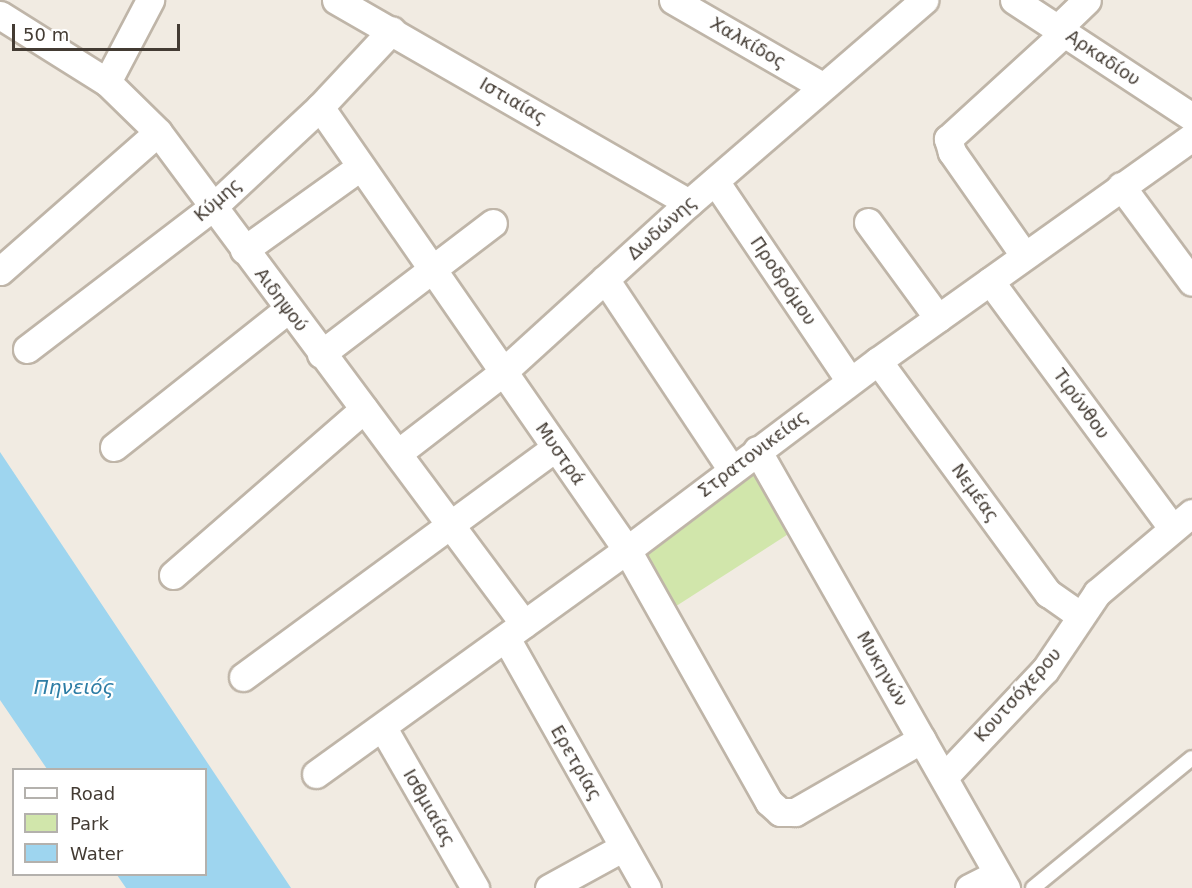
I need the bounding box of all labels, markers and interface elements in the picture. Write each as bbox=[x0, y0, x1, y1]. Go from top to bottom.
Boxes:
scale bar bbox=[15, 12, 183, 50]
street label: Χαλκίδος bbox=[706, 13, 790, 73]
text: 50 m bbox=[23, 24, 69, 45]
street label: Αρκαδίου bbox=[1062, 25, 1144, 91]
street label: Ιστιαίας bbox=[476, 73, 550, 129]
street label: Κύμης bbox=[190, 174, 246, 226]
street label: Δωδώνης bbox=[623, 191, 701, 265]
street label: Προδρόμου bbox=[745, 233, 821, 329]
street label: Αιδηψού bbox=[250, 264, 312, 336]
street label: Τιρύνθου bbox=[1048, 365, 1114, 443]
street label: Στρατονικείας bbox=[694, 406, 812, 502]
street label: Μυστρά bbox=[531, 419, 589, 489]
street label: Νεμέας bbox=[947, 460, 1003, 526]
street label: Μυκηνών bbox=[852, 628, 912, 710]
street label: Κουτσόχερου bbox=[970, 643, 1066, 747]
water label: Πηνειός bbox=[34, 675, 114, 699]
street label: Ερετρίας bbox=[546, 722, 606, 804]
street label: Ισθμιαίας bbox=[398, 766, 460, 850]
legend bbox=[12, 768, 207, 876]
text: Road bbox=[70, 783, 115, 804]
text: Park bbox=[70, 813, 109, 834]
text: Water bbox=[70, 843, 123, 864]

